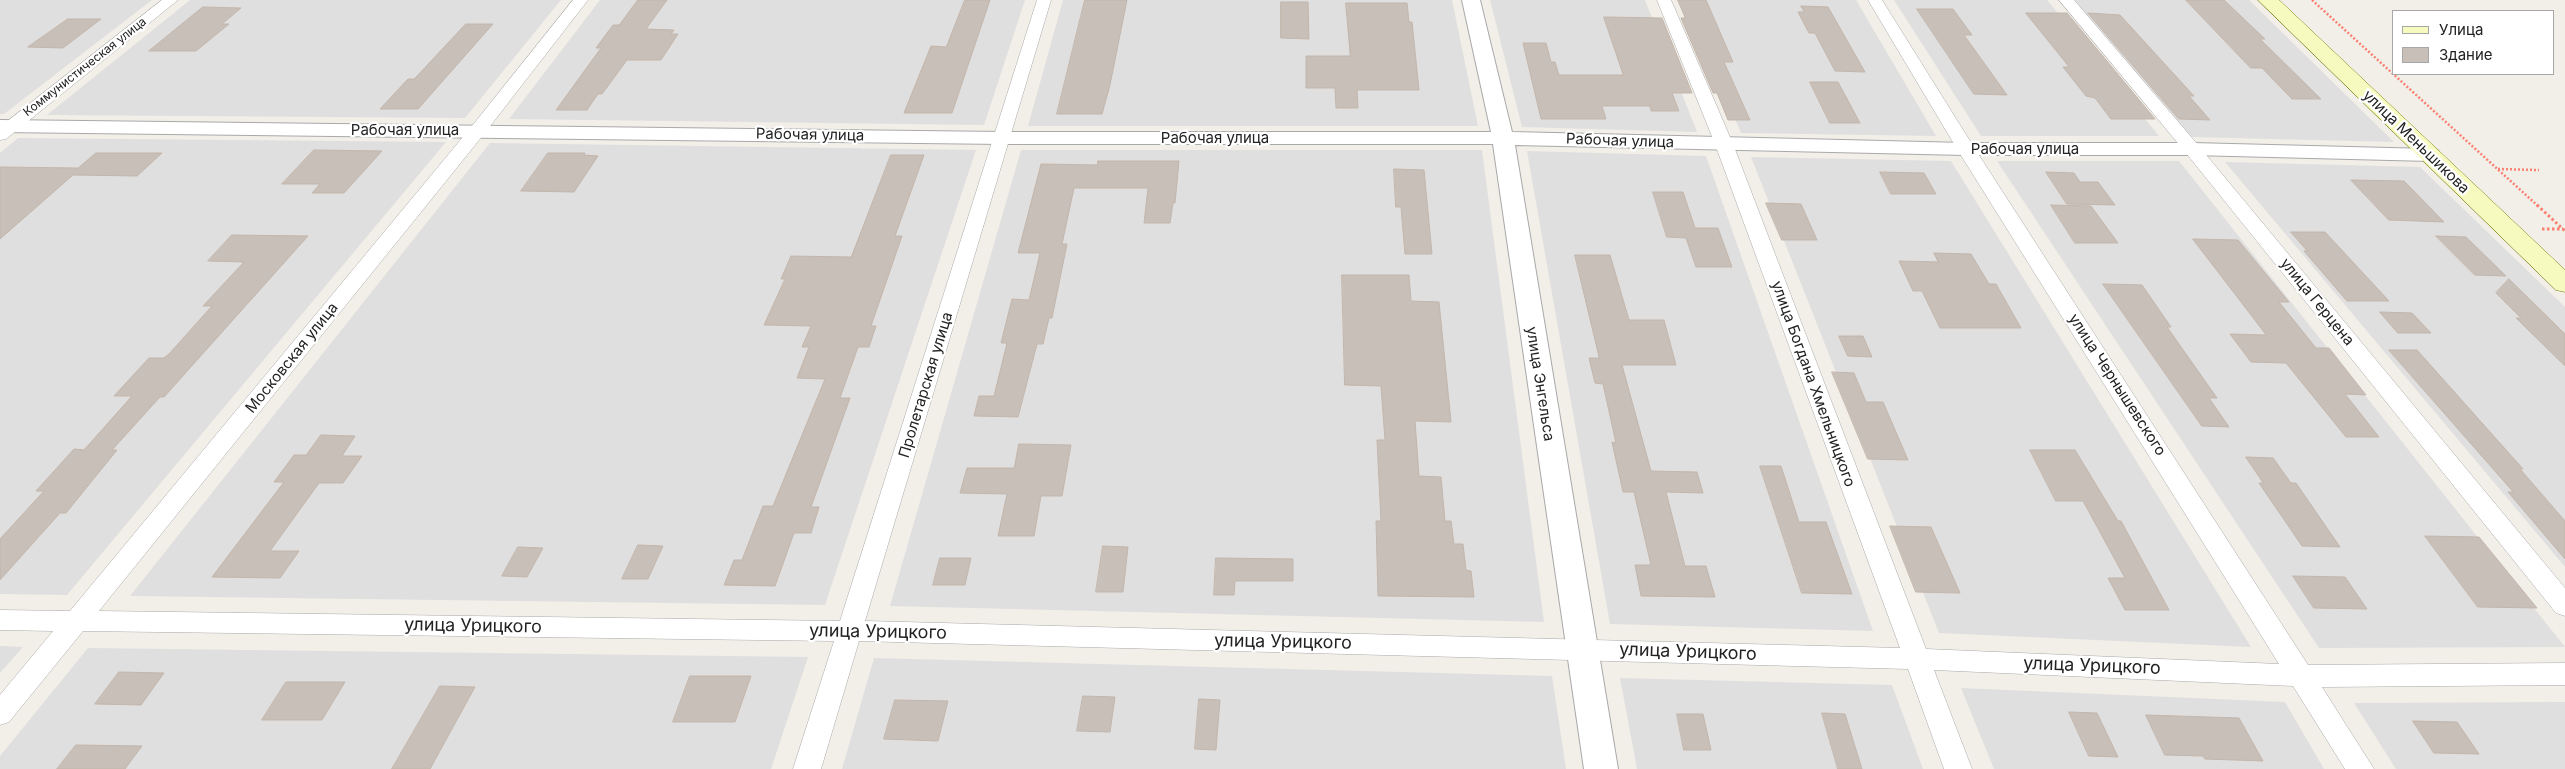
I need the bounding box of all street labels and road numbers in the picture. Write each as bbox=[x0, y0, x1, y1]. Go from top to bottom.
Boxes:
street label: Коммунистическая улица bbox=[21, 15, 149, 119]
street label: улица Меньшикова bbox=[2359, 86, 2473, 198]
street label: Рабочая улица bbox=[351, 121, 459, 139]
street label: Рабочая улица bbox=[756, 125, 864, 145]
street label: Рабочая улица bbox=[1161, 129, 1269, 147]
street label: Рабочая улица bbox=[1566, 130, 1674, 152]
street label: Рабочая улица bbox=[1971, 140, 2079, 158]
street label: улица Герцена bbox=[2276, 255, 2358, 349]
street label: улица Богдана Хмельницкого bbox=[1767, 279, 1859, 489]
street label: Московская улица bbox=[242, 299, 342, 417]
street label: Пролетарская улица bbox=[895, 310, 957, 460]
street label: улица Чернышевского bbox=[2064, 311, 2170, 459]
street label: улица Энгельса bbox=[1522, 325, 1558, 443]
street label: улица Урицкого bbox=[404, 614, 542, 638]
street label: улица Урицкого bbox=[809, 620, 947, 644]
street label: улица Урицкого bbox=[1214, 630, 1352, 654]
street label: улица Урицкого bbox=[1619, 639, 1757, 665]
street label: улица Урицкого bbox=[2023, 653, 2161, 679]

